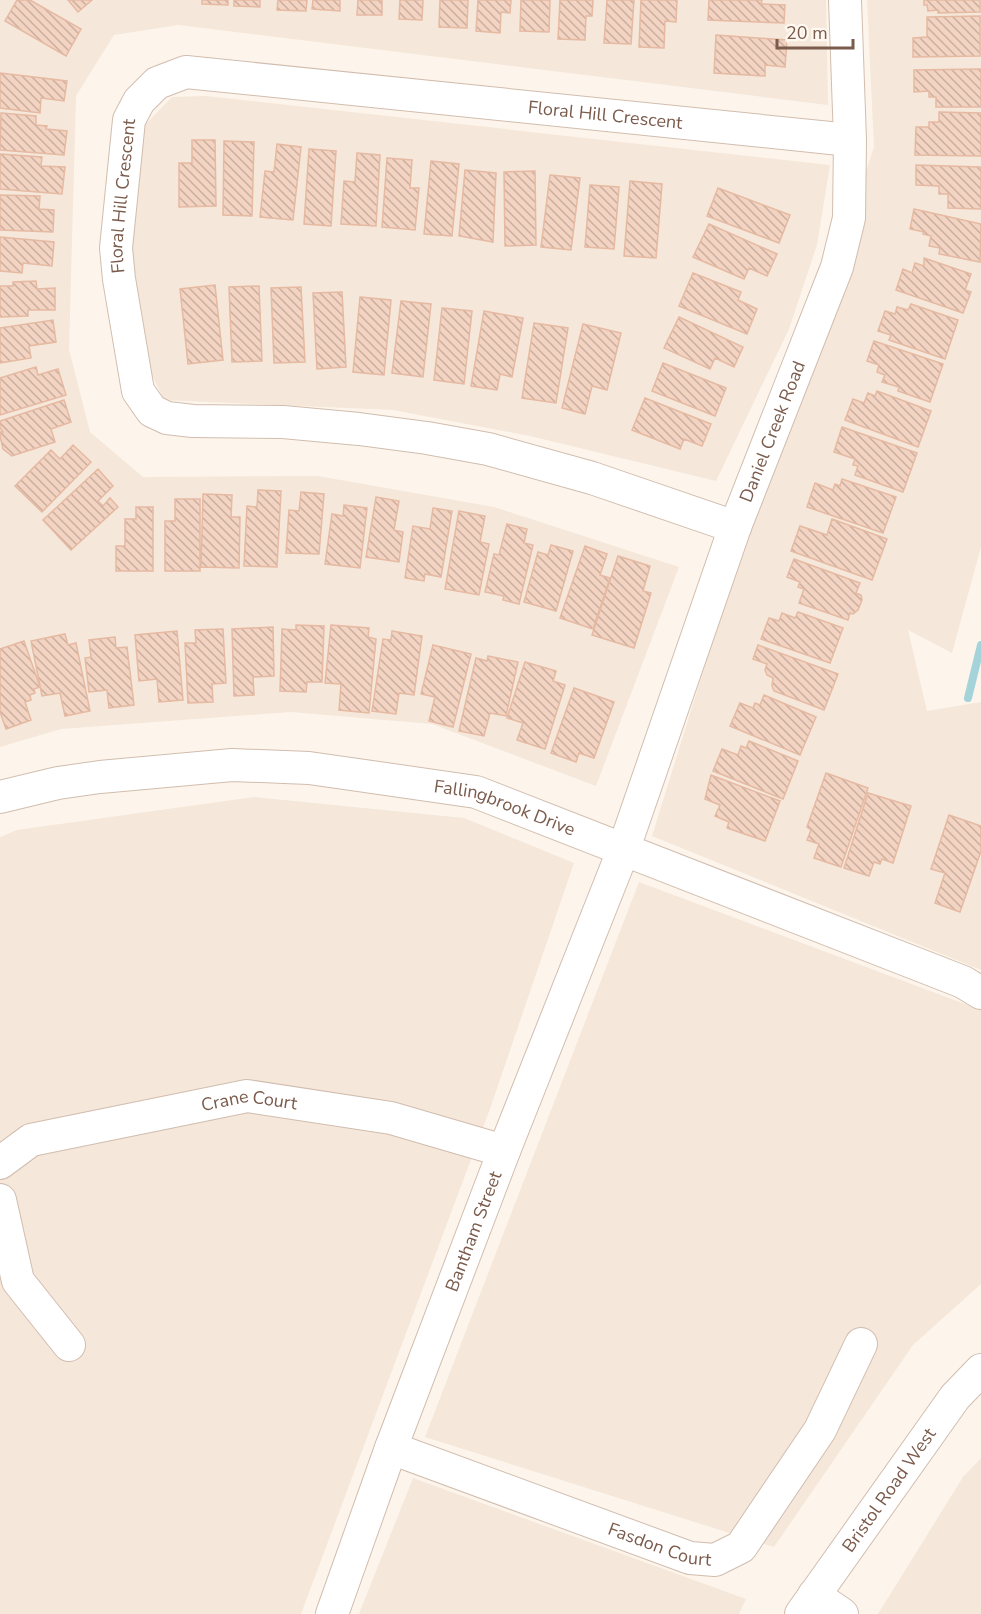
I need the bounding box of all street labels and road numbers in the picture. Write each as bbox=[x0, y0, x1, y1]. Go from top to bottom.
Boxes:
street label: Floral Hill Crescent bbox=[527, 95, 684, 135]
street label: Floral Hill Crescent bbox=[104, 117, 141, 275]
street label: Daniel Creek Road bbox=[734, 357, 811, 506]
street label: Fallingbrook Drive bbox=[432, 774, 579, 842]
street label: Crane Court bbox=[199, 1084, 300, 1117]
street label: Bantham Street bbox=[440, 1167, 508, 1295]
street label: Bristol Road West bbox=[837, 1422, 942, 1557]
street label: Fasdon Court bbox=[605, 1517, 713, 1572]

